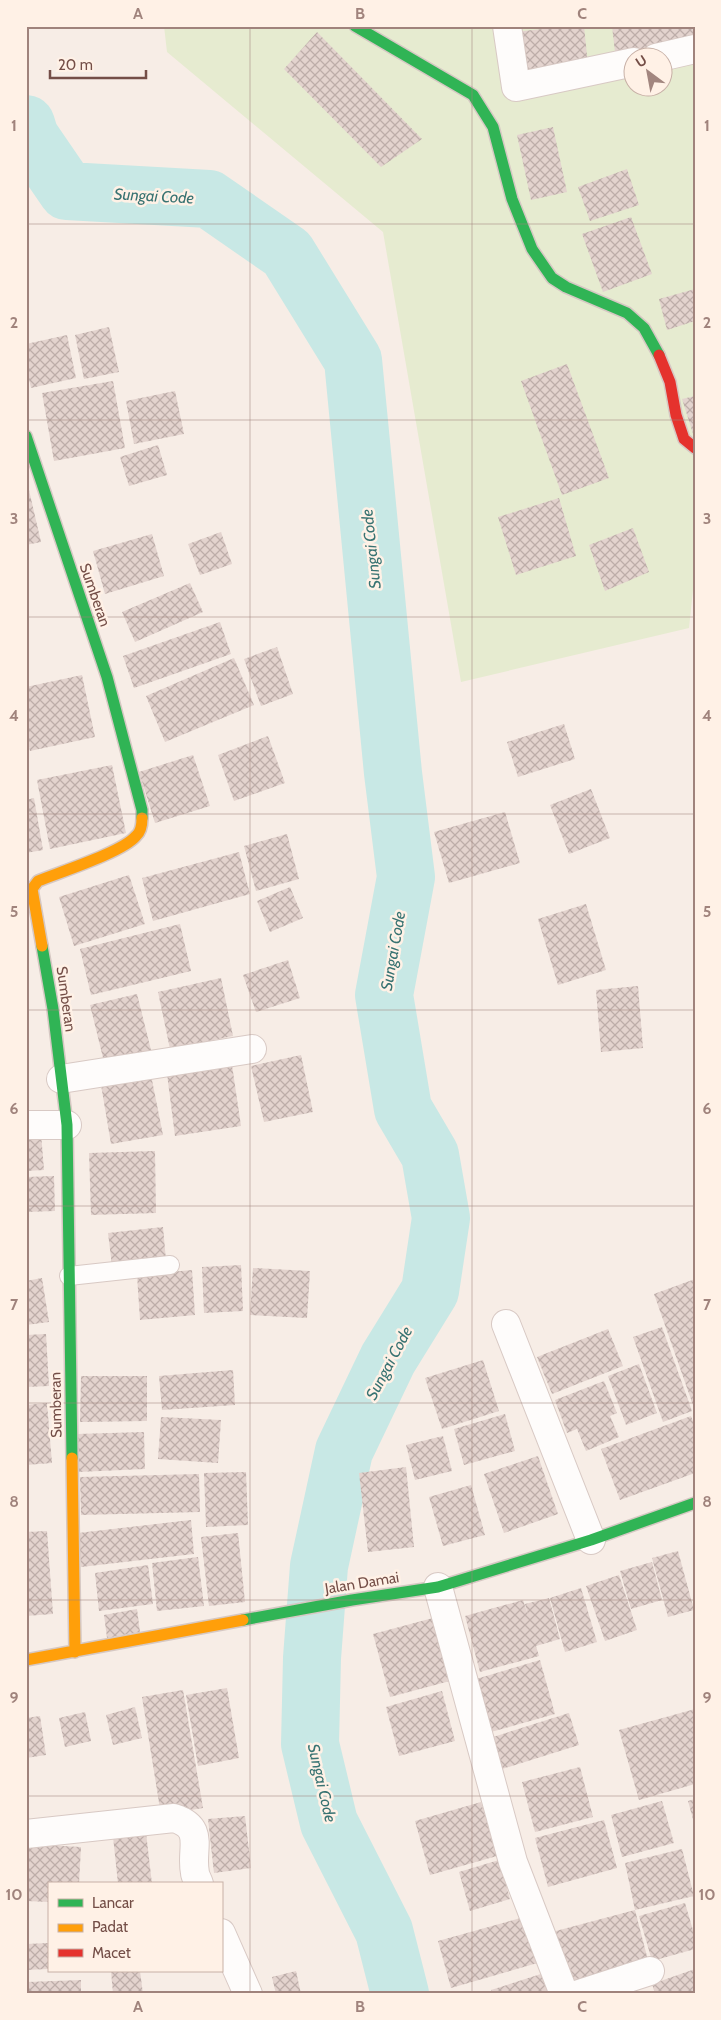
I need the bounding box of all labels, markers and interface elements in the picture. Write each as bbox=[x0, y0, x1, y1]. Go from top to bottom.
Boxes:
text: A bbox=[133, 4, 143, 23]
text: B bbox=[355, 4, 365, 23]
text: C bbox=[577, 4, 587, 23]
scale bar bbox=[50, 48, 146, 80]
north arrow bbox=[624, 48, 674, 98]
text: U bbox=[632, 51, 650, 71]
text: 20 m bbox=[58, 56, 93, 74]
text: 1 bbox=[11, 116, 17, 135]
text: 1 bbox=[704, 116, 710, 135]
water label: Sungai Code bbox=[114, 184, 194, 208]
text: 2 bbox=[10, 313, 18, 332]
text: 2 bbox=[703, 313, 711, 332]
water label: Sungai Code bbox=[357, 508, 385, 590]
text: 3 bbox=[10, 509, 18, 528]
text: 3 bbox=[703, 509, 711, 528]
street label: Sumberan bbox=[76, 561, 114, 629]
text: 4 bbox=[9, 706, 19, 725]
text: 4 bbox=[702, 706, 712, 725]
text: 5 bbox=[10, 902, 18, 921]
text: 5 bbox=[703, 902, 711, 921]
water label: Sungai Code bbox=[377, 910, 409, 992]
street label: Sumberan bbox=[53, 965, 79, 1033]
text: 6 bbox=[10, 1099, 19, 1118]
text: 6 bbox=[703, 1099, 712, 1118]
text: 7 bbox=[10, 1295, 19, 1314]
text: 7 bbox=[703, 1295, 712, 1314]
water label: Sungai Code bbox=[362, 1323, 416, 1403]
street label: Sumberan bbox=[46, 1372, 66, 1438]
text: 8 bbox=[9, 1492, 19, 1511]
text: 8 bbox=[702, 1492, 712, 1511]
street label: Jalan Damai bbox=[323, 1568, 400, 1598]
text: 9 bbox=[10, 1688, 19, 1707]
text: 9 bbox=[703, 1688, 712, 1707]
water label: Sungai Code bbox=[304, 1742, 340, 1824]
legend bbox=[48, 1882, 222, 1972]
text: 10 bbox=[5, 1885, 23, 1904]
text: 10 bbox=[698, 1885, 716, 1904]
text: Lancar bbox=[92, 1894, 134, 1912]
text: Padat bbox=[92, 1918, 128, 1936]
text: Macet bbox=[92, 1944, 131, 1962]
text: A bbox=[133, 1997, 143, 2016]
text: B bbox=[355, 1997, 365, 2016]
text: C bbox=[577, 1997, 587, 2016]

